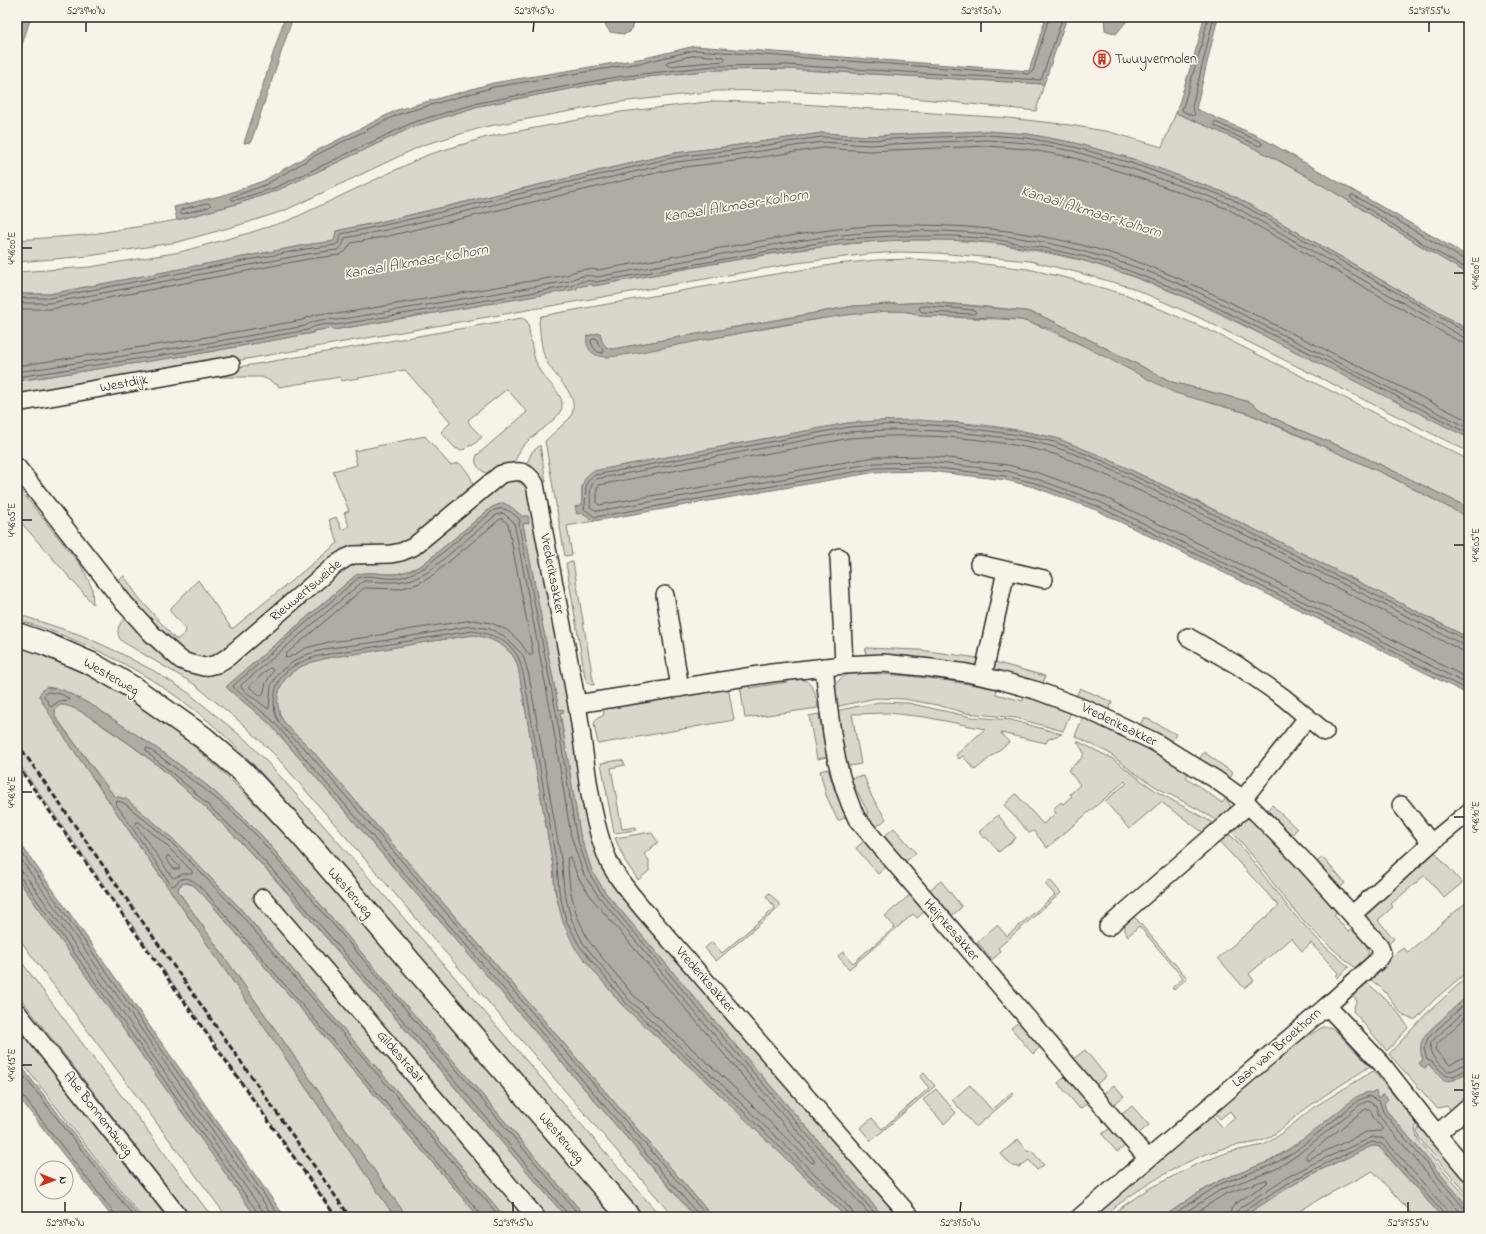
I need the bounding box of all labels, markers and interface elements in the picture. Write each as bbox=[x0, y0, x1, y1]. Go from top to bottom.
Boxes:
text: 52°39'40"N bbox=[66, 4, 106, 19]
text: 52°39'45"N bbox=[514, 4, 554, 19]
text: 52°39'50"N bbox=[961, 4, 1002, 19]
text: 52°39'55"N bbox=[1408, 4, 1450, 19]
building icon: Twuyvermolen bbox=[1092, 49, 1112, 69]
place label: Twuyvermolen bbox=[1115, 49, 1197, 71]
water label: Kanaal Alkmaar-Kolhorn bbox=[1018, 180, 1165, 244]
water label: Kanaal Alkmaar-Kolhorn bbox=[662, 184, 810, 228]
text: 4°48'00"E bbox=[5, 232, 20, 264]
water label: Kanaal Alkmaar-Kolhorn bbox=[342, 238, 490, 285]
text: 4°48'00"E bbox=[1469, 257, 1484, 289]
street label: Westdijk bbox=[98, 369, 150, 399]
text: 4°48'05"E bbox=[5, 503, 20, 537]
text: 4°48'05"E bbox=[1469, 528, 1484, 562]
street label: Vrederiksakker bbox=[534, 531, 570, 617]
street label: Rieuwertsweide bbox=[265, 554, 347, 627]
street label: Westerweg bbox=[79, 653, 143, 702]
street label: Vrederiksakker bbox=[1077, 697, 1161, 753]
text: 4°48'10"E bbox=[5, 776, 20, 808]
text: 4°48'10"E bbox=[1469, 801, 1484, 833]
street label: Westerweg bbox=[321, 863, 378, 924]
street label: Heijnkesakker bbox=[918, 894, 984, 966]
street label: Vrederiksakker bbox=[670, 941, 740, 1018]
street label: Laan van Broekhorn bbox=[1228, 1003, 1326, 1093]
street label: Gildestraat bbox=[371, 1026, 429, 1088]
text: 4°48'15"E bbox=[5, 1048, 20, 1082]
street label: Abe Bonnemaweg bbox=[57, 1067, 138, 1162]
text: 4°48'15"E bbox=[1469, 1073, 1484, 1107]
street label: Westerweg bbox=[532, 1108, 589, 1169]
north arrow bbox=[34, 1160, 74, 1200]
text: N bbox=[55, 1176, 71, 1184]
text: 52°39'40"N bbox=[45, 1216, 85, 1231]
text: 52°39'45"N bbox=[493, 1216, 533, 1231]
text: 52°39'50"N bbox=[940, 1216, 981, 1231]
text: 52°39'55"N bbox=[1387, 1216, 1429, 1231]

